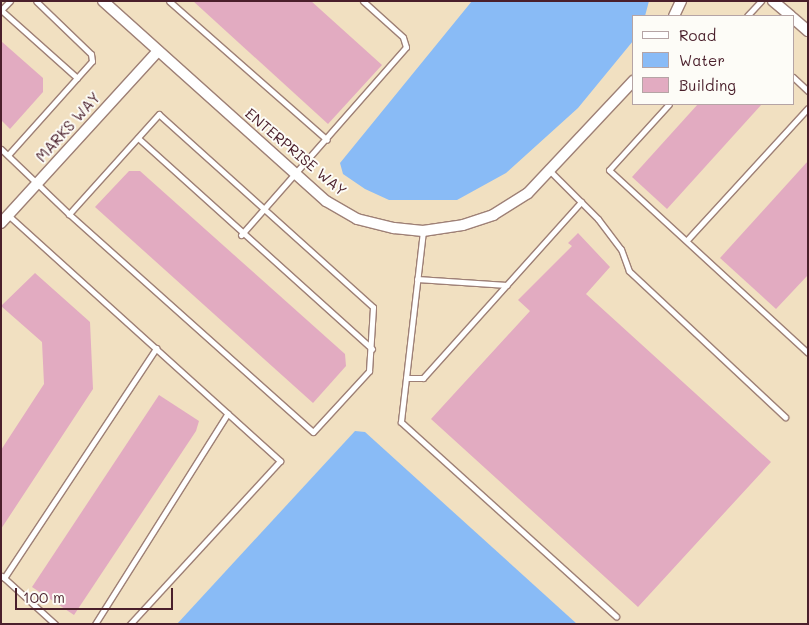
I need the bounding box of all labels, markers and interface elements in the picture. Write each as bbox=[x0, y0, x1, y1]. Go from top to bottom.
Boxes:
legend bbox=[632, 15, 794, 105]
text: Road bbox=[679, 25, 716, 45]
text: Water bbox=[679, 50, 725, 70]
text: Building bbox=[679, 75, 736, 95]
street label: MARKS WAY bbox=[32, 88, 104, 166]
street label: ENTERPRISE WAY bbox=[242, 104, 350, 200]
scale bar bbox=[18, 578, 175, 610]
text: 100 m bbox=[23, 587, 65, 607]

